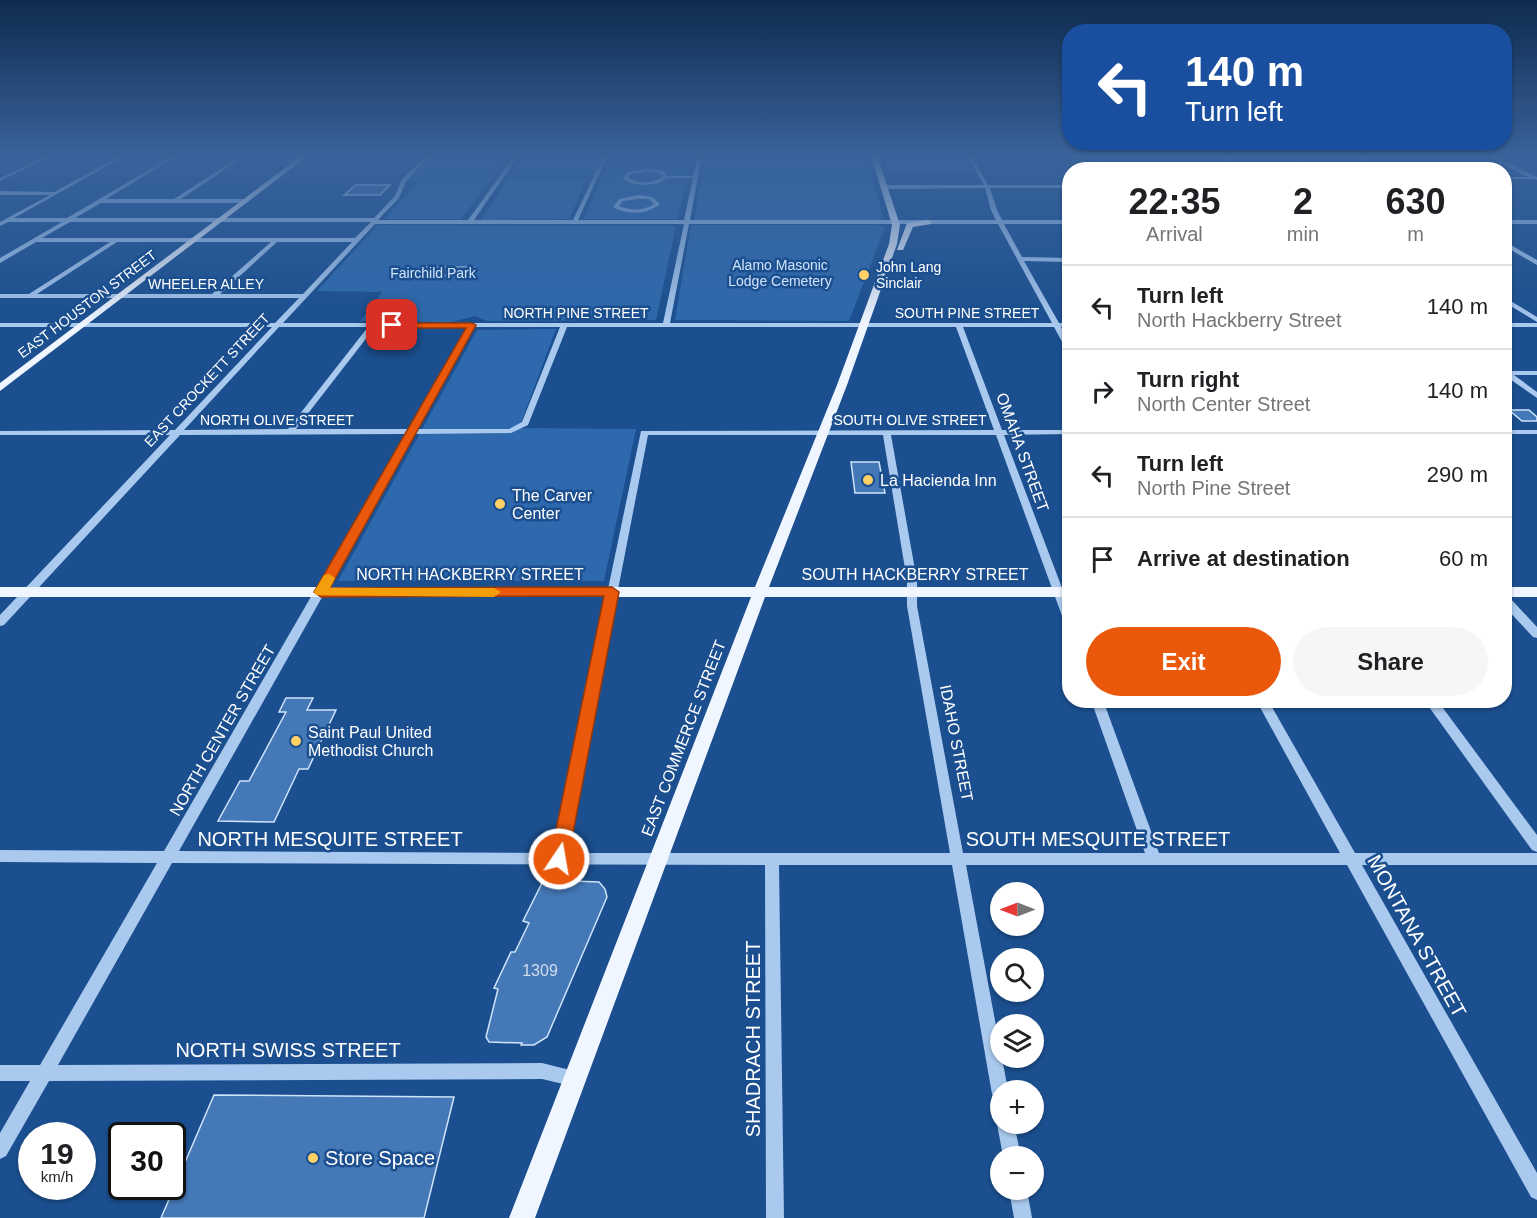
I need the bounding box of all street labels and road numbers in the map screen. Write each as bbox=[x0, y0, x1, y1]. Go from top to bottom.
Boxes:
street label: EAST HOUSTON STREET bbox=[15, 246, 160, 361]
street label: WHEELER ALLEY bbox=[148, 276, 265, 292]
street label: NORTH PINE STREET bbox=[503, 305, 649, 321]
street label: SOUTH PINE STREET bbox=[895, 305, 1040, 321]
street label: EAST CROCKETT STREET bbox=[141, 310, 273, 450]
street label: OMAHA STREET bbox=[993, 390, 1052, 514]
street label: NORTH OLIVE STREET bbox=[200, 412, 354, 428]
street label: SOUTH OLIVE STREET bbox=[833, 412, 987, 428]
street label: NORTH HACKBERRY STREET bbox=[356, 566, 584, 583]
street label: SOUTH HACKBERRY STREET bbox=[801, 566, 1029, 583]
street label: EAST COMMERCE STREET bbox=[638, 638, 729, 839]
street label: NORTH CENTER STREET bbox=[166, 642, 279, 819]
street label: IDAHO STREET bbox=[937, 683, 976, 803]
street label: NORTH MESQUITE STREET bbox=[197, 828, 463, 850]
street label: SOUTH MESQUITE STREET bbox=[966, 828, 1230, 850]
street label: MONTANA STREET bbox=[1363, 851, 1471, 1021]
street label: SHADRACH STREET bbox=[742, 941, 764, 1137]
street label: NORTH SWISS STREET bbox=[175, 1039, 401, 1061]

